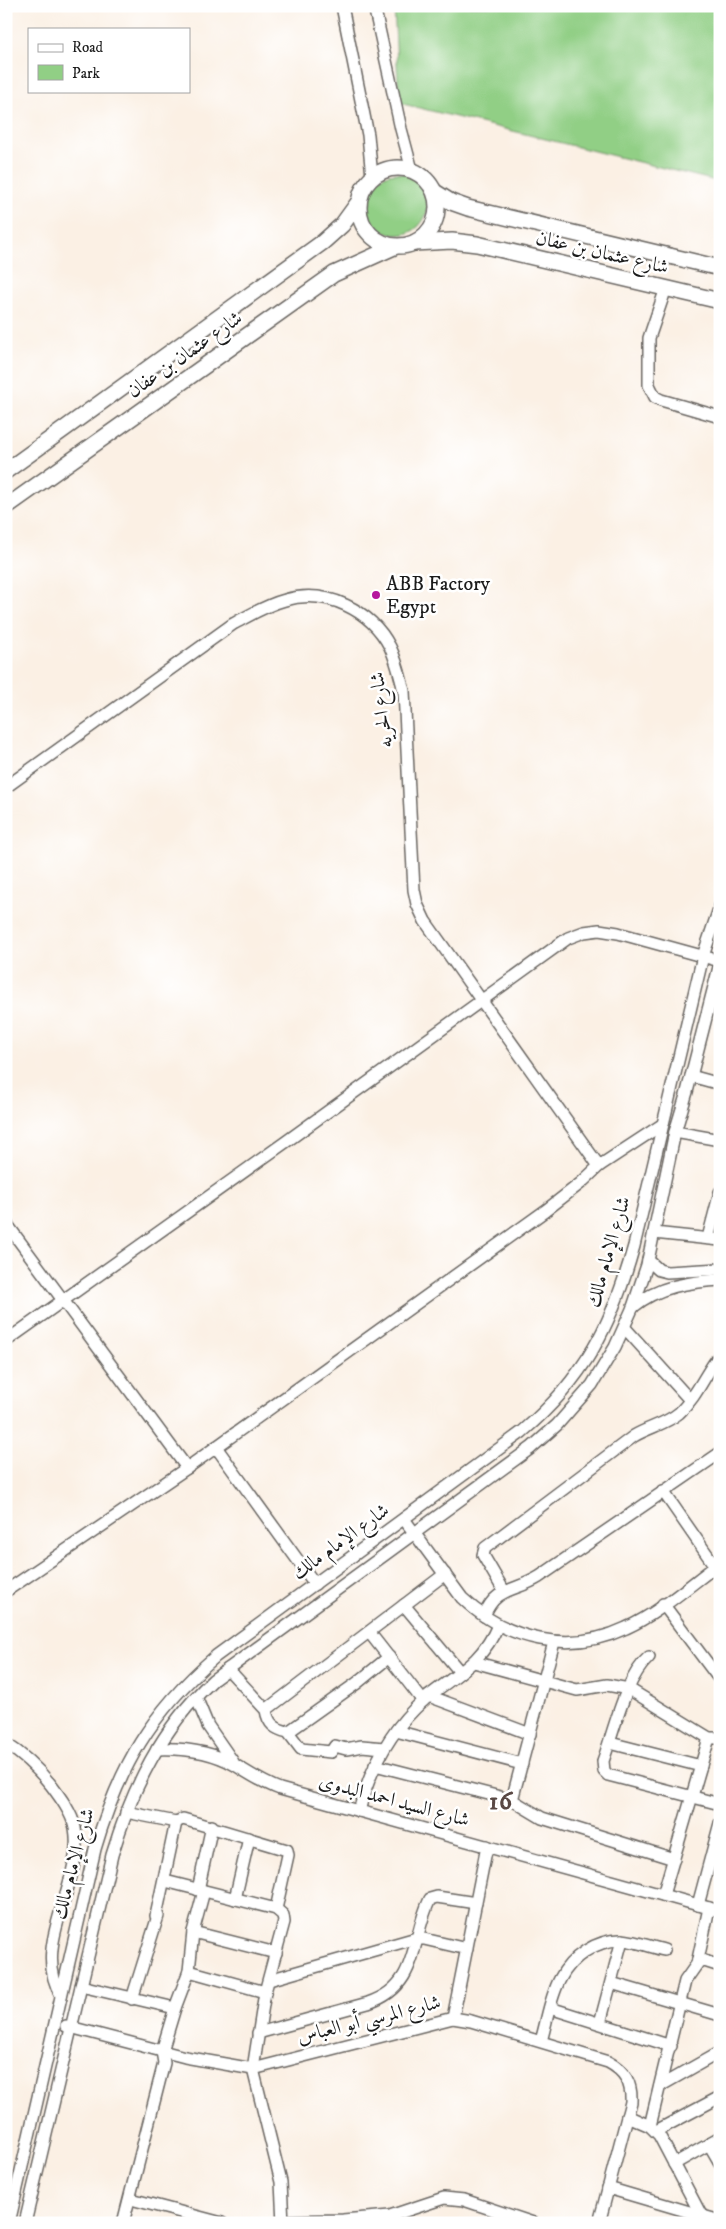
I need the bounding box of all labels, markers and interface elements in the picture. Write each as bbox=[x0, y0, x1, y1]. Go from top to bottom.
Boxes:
legend bbox=[28, 28, 190, 92]
text: Road bbox=[72, 38, 104, 57]
text: Park bbox=[72, 64, 101, 83]
street label: شارع عثمان بن عفان bbox=[532, 226, 671, 284]
street label: شارع عثمان بن عفان bbox=[122, 306, 250, 407]
place label: ABB Factory Egypt bbox=[386, 572, 491, 620]
marker: ABB Factory Egypt bbox=[370, 589, 382, 601]
street label: شارع الحريه bbox=[365, 670, 403, 750]
street label: شارع الإمام مالك bbox=[581, 1194, 641, 1311]
street label: شارع الإمام مالك bbox=[287, 1498, 397, 1589]
street label: شارع السيد احمد البدوى bbox=[315, 1769, 472, 1837]
district label: 16 bbox=[489, 1786, 514, 1817]
street label: شارع الإمام مالك bbox=[47, 1806, 105, 1923]
street label: شارع المرسي أبو العباس bbox=[294, 1987, 445, 2055]

